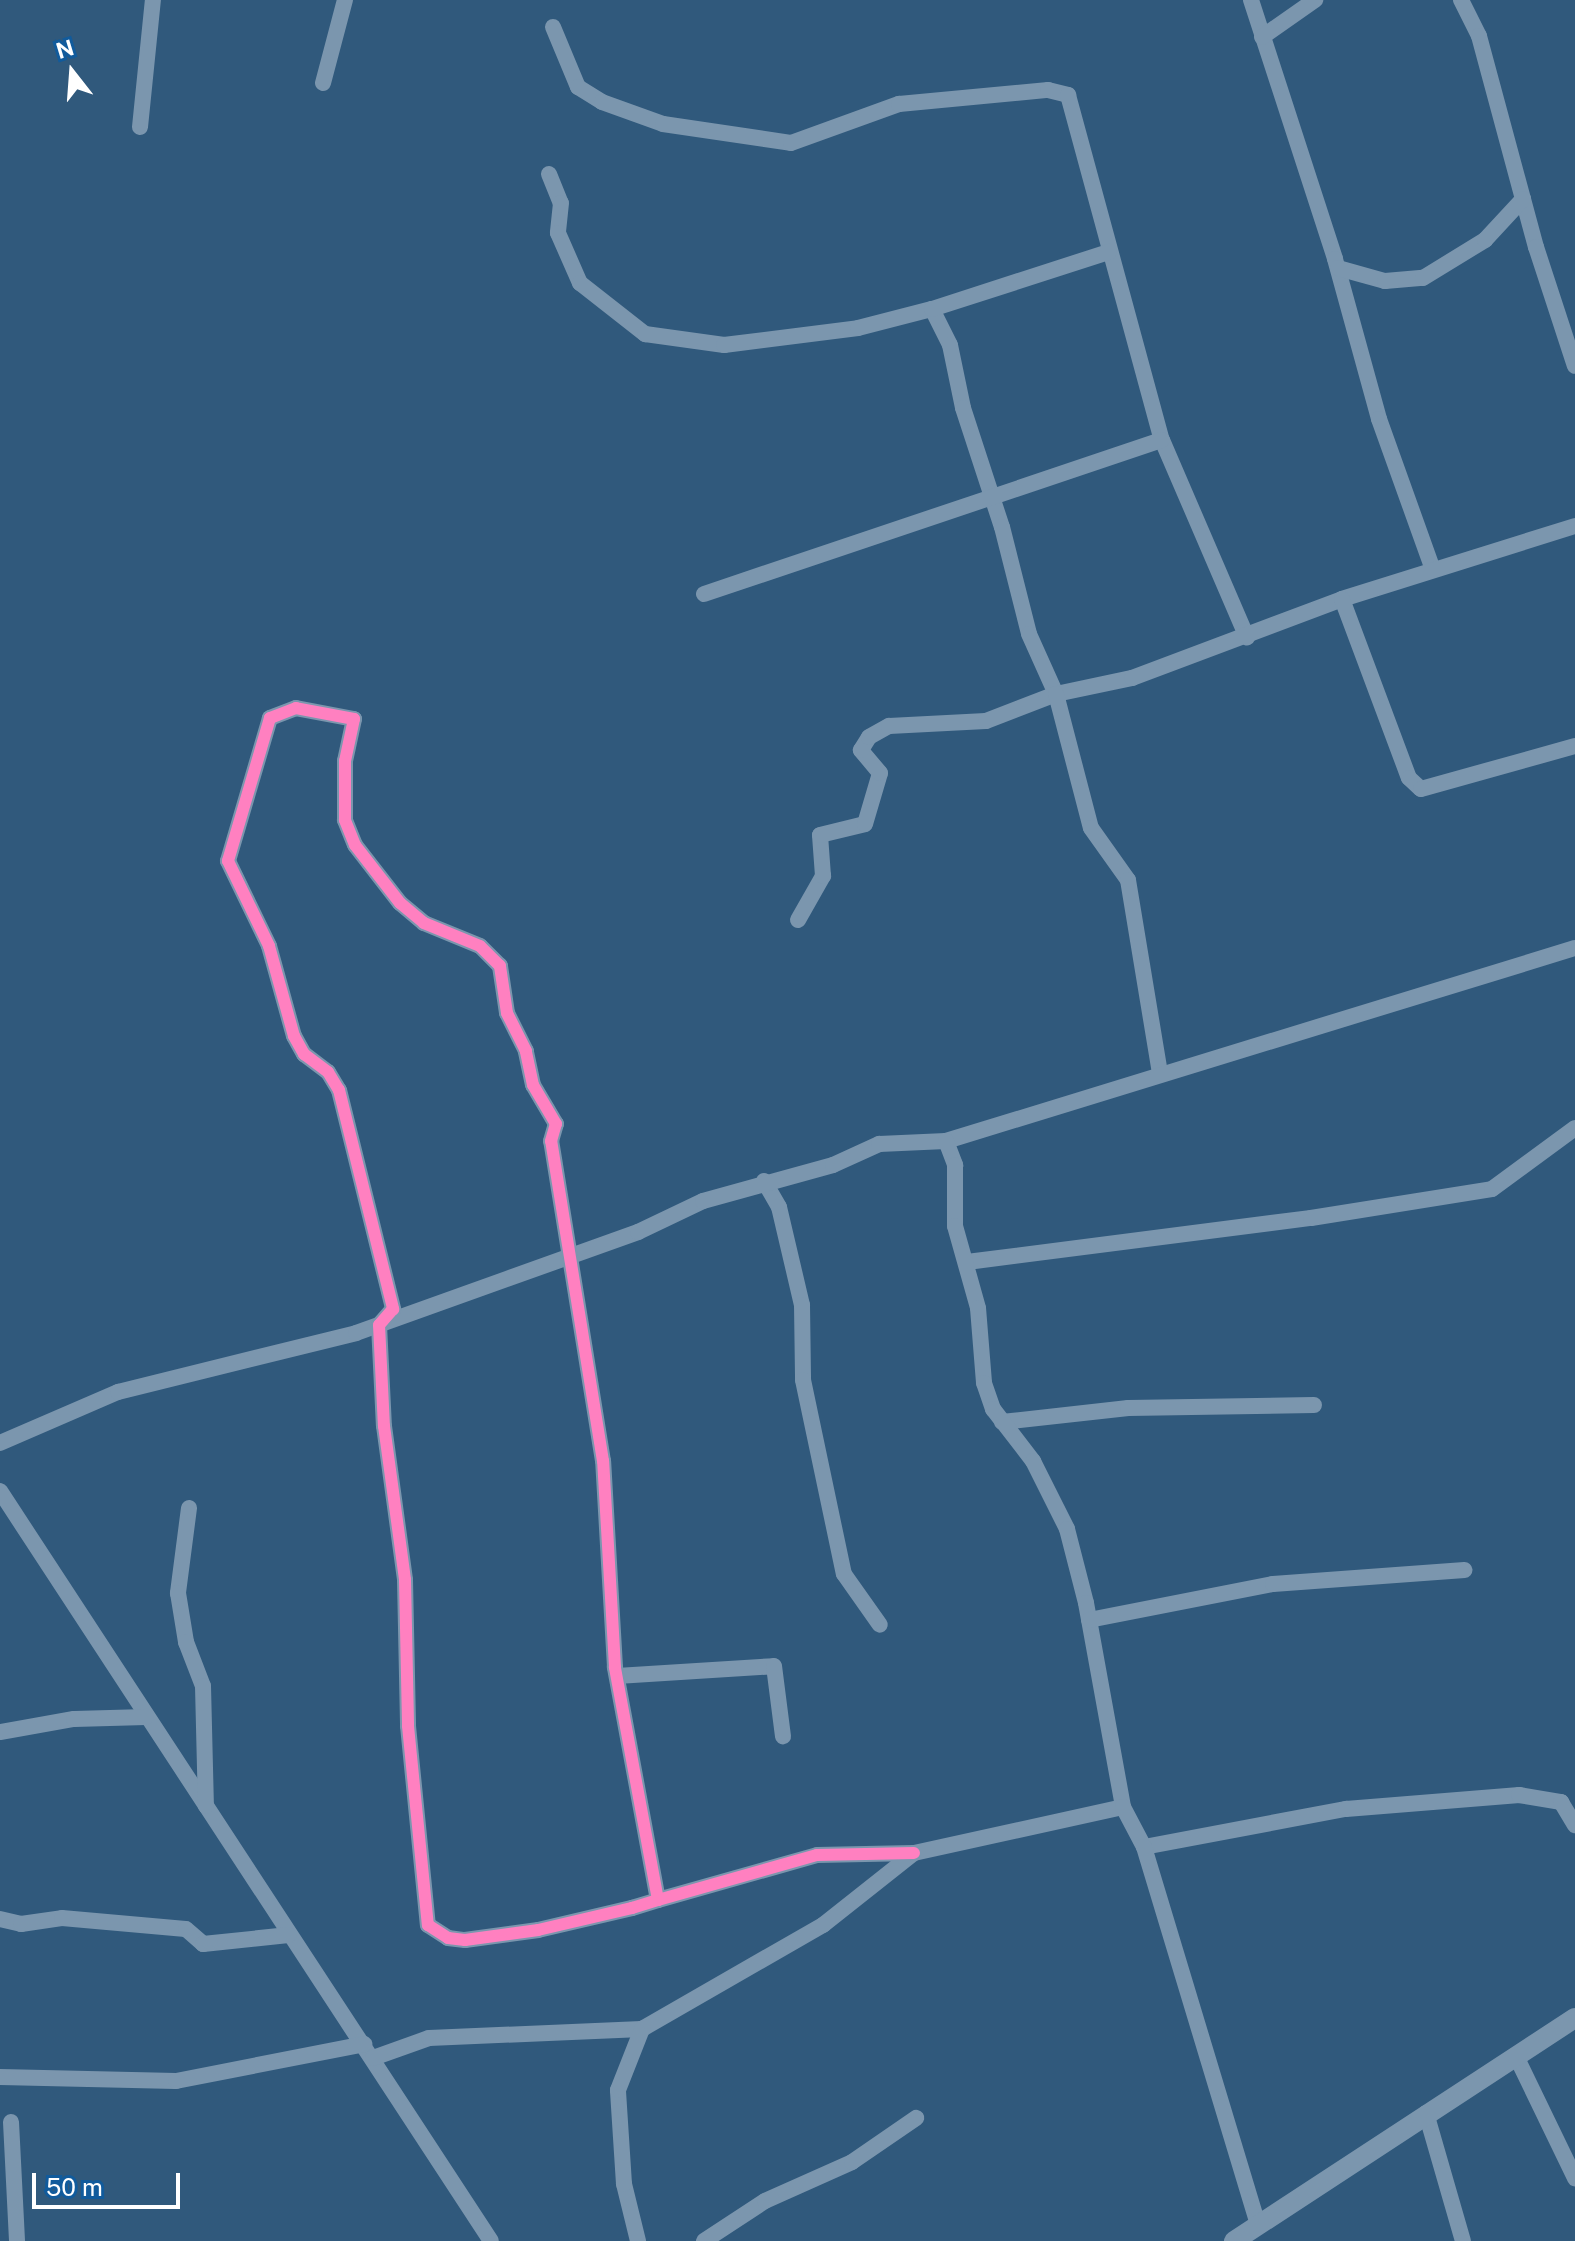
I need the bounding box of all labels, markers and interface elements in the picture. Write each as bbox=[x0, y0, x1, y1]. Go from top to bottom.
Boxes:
north arrow bbox=[32, 32, 112, 112]
text: N bbox=[53, 34, 77, 64]
scale bar bbox=[36, 2157, 184, 2207]
text: 50 m bbox=[46, 2173, 103, 2201]

